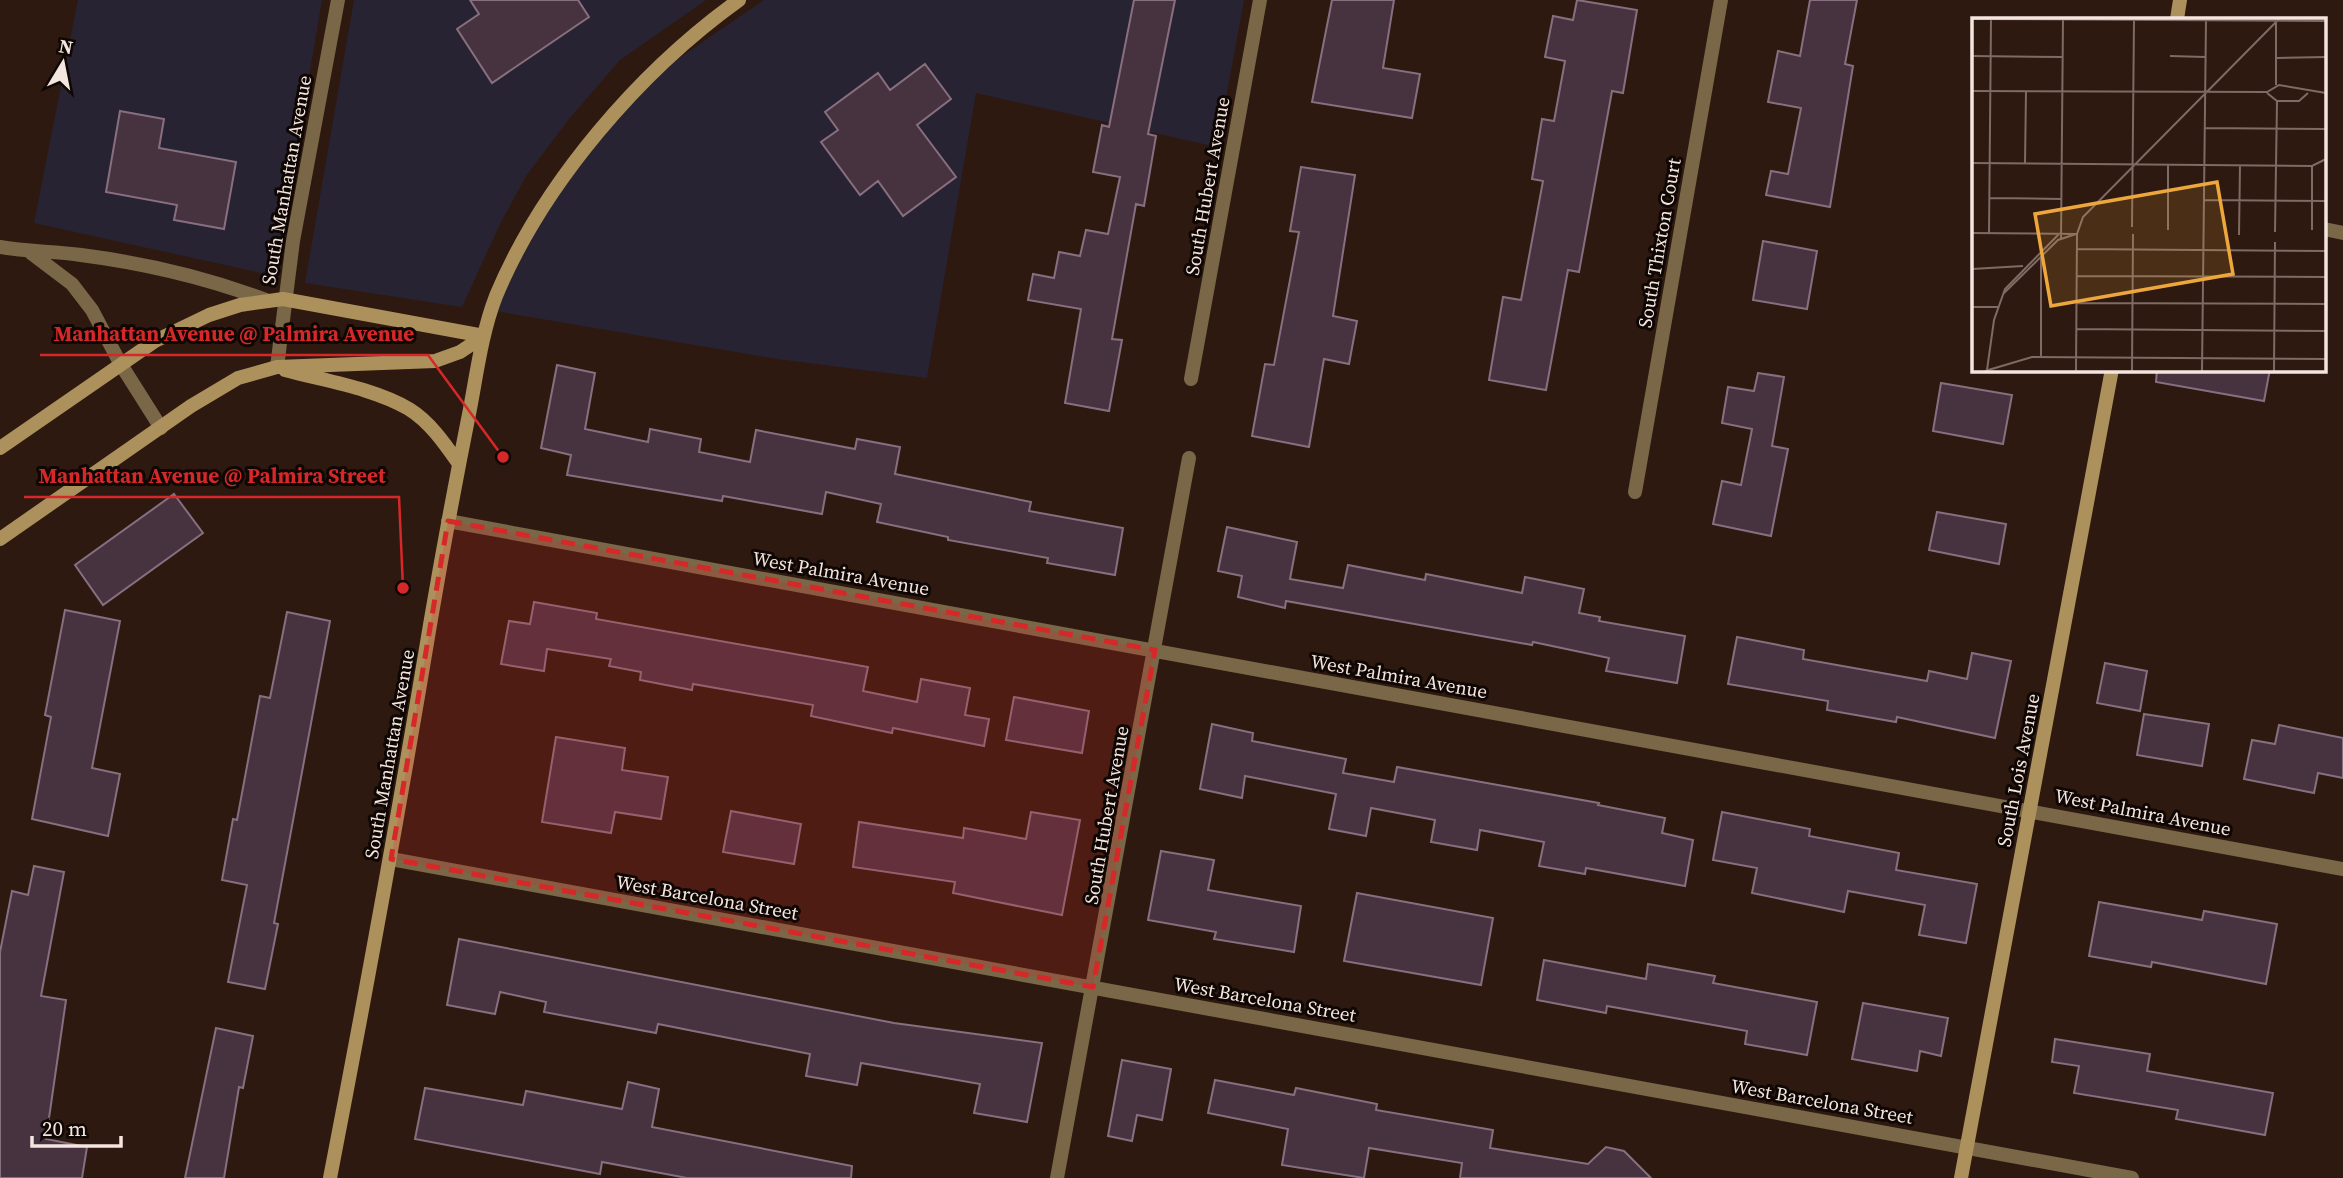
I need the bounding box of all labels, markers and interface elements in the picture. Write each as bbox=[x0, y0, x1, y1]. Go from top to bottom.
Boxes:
inset map bbox=[1972, 18, 2326, 371]
north arrow bbox=[28, 28, 98, 98]
text: N bbox=[57, 32, 75, 60]
street label: South Manhattan Avenue bbox=[255, 73, 317, 287]
street label: South Hubert Avenue bbox=[1179, 95, 1235, 277]
street label: South Thixton Court bbox=[1631, 155, 1687, 330]
callout: Manhattan Avenue @ Palmira Avenue bbox=[40, 313, 428, 355]
text: Manhattan Avenue @ Palmira Avenue bbox=[54, 319, 414, 348]
callout: Manhattan Avenue @ Palmira Street bbox=[24, 455, 399, 497]
text: Manhattan Avenue @ Palmira Street bbox=[39, 461, 386, 490]
street label: West Palmira Avenue bbox=[751, 545, 931, 601]
street label: South Manhattan Avenue bbox=[358, 647, 420, 861]
street label: West Palmira Avenue bbox=[1309, 648, 1489, 704]
street label: South Lois Avenue bbox=[1990, 691, 2046, 849]
street label: South Hubert Avenue bbox=[1078, 724, 1134, 906]
street label: West Palmira Avenue bbox=[2053, 782, 2233, 842]
street label: West Barcelona Street bbox=[614, 868, 801, 926]
street label: West Barcelona Street bbox=[1172, 970, 1359, 1028]
street label: West Barcelona Street bbox=[1729, 1072, 1916, 1130]
scale bar bbox=[32, 1104, 121, 1148]
text: 20 m bbox=[42, 1114, 87, 1143]

